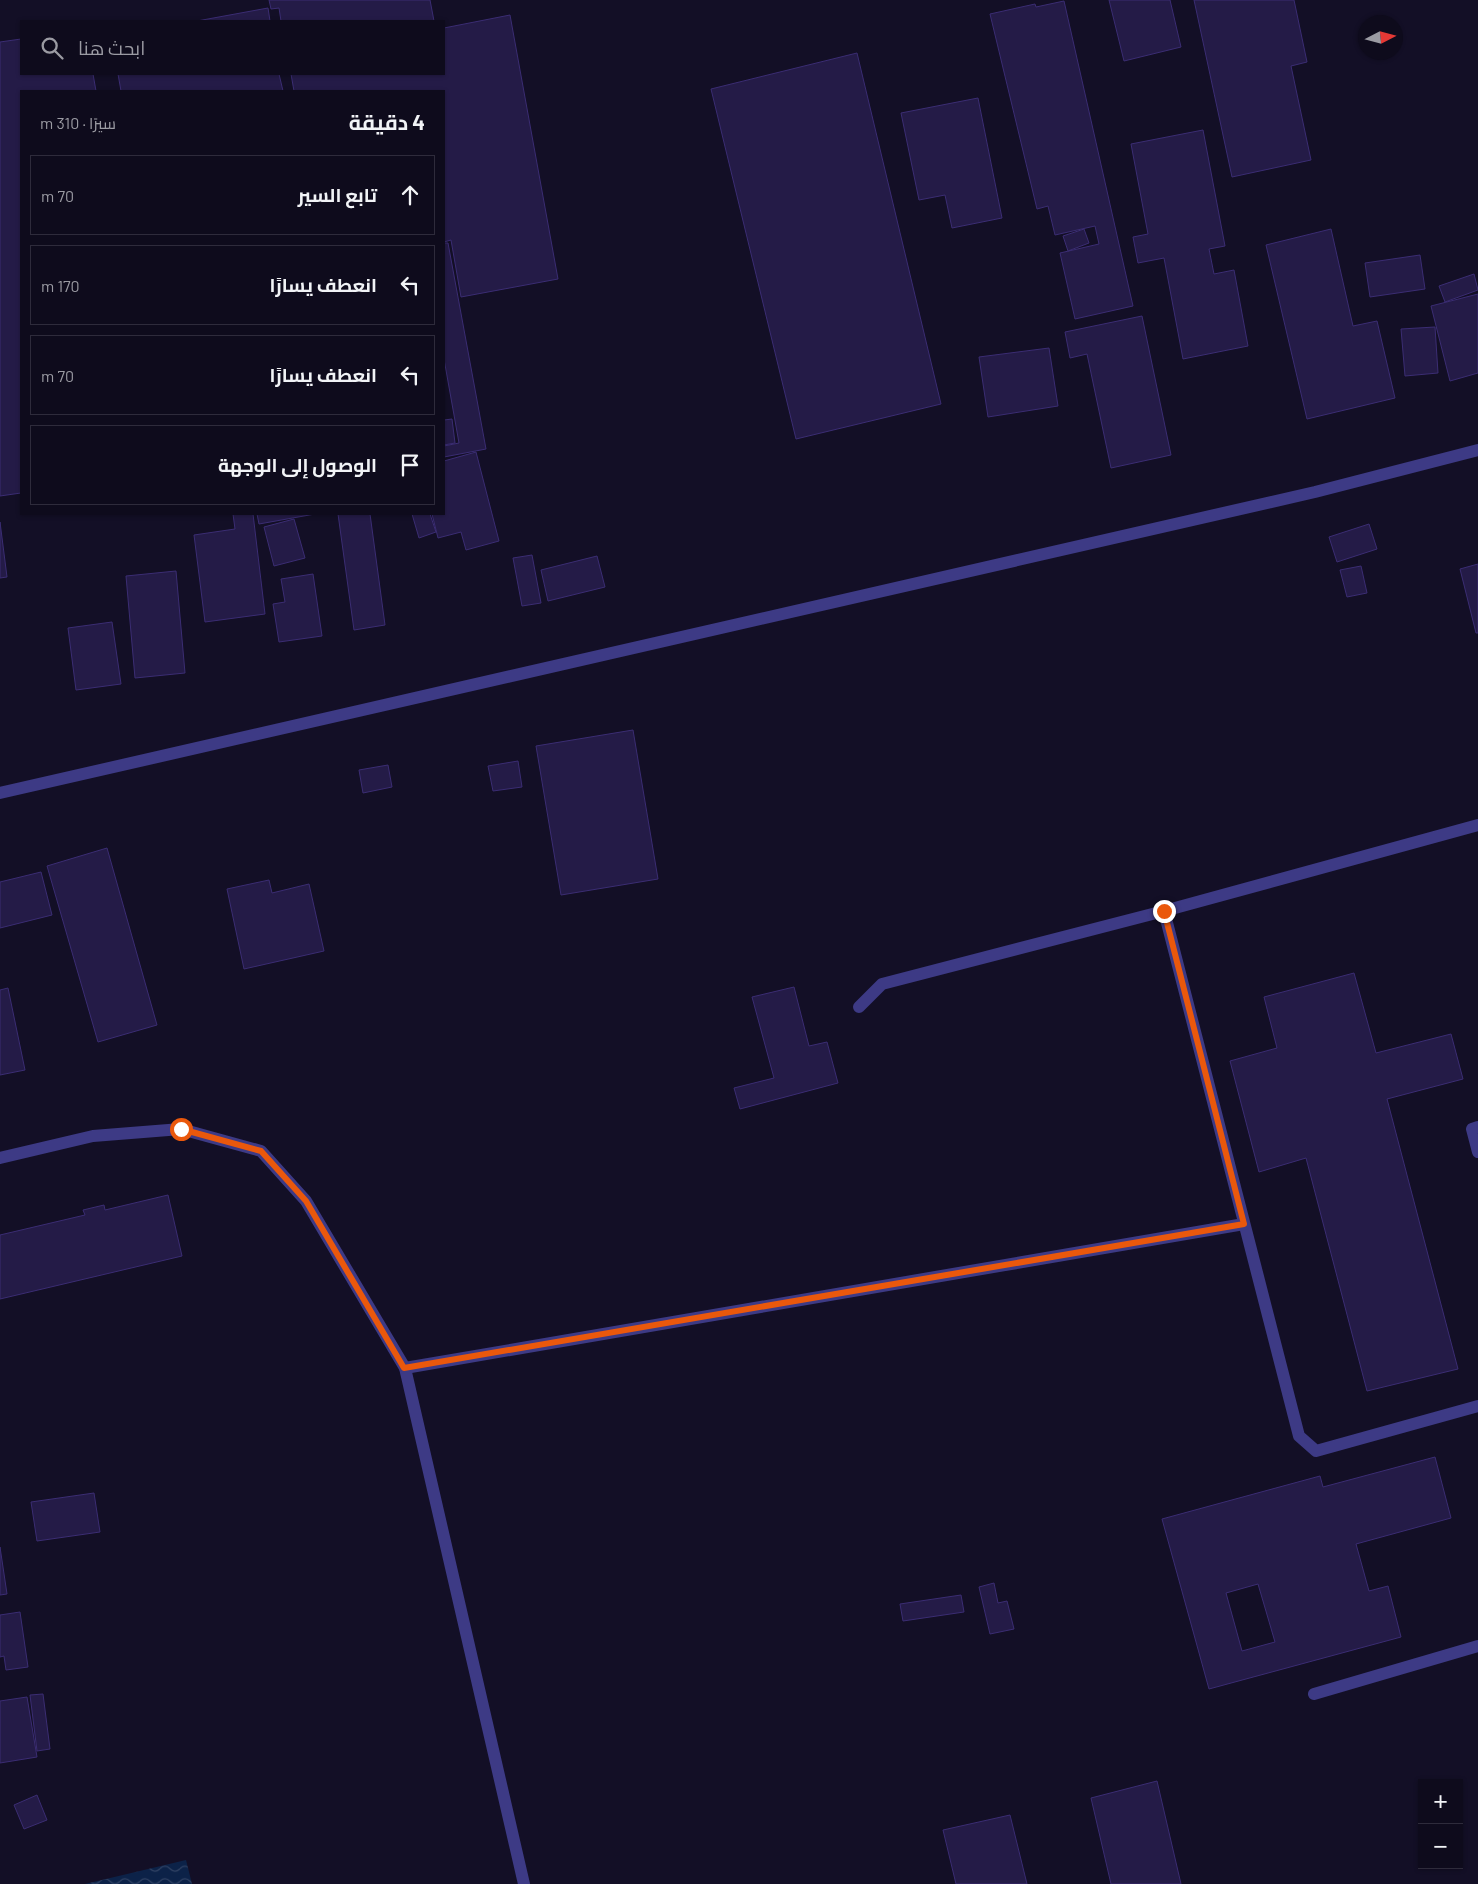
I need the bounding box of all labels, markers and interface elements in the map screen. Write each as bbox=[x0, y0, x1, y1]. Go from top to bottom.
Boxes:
north arrow bbox=[1358, 15, 1403, 60]
search box bbox=[20, 20, 445, 75]
icon: search bbox=[38, 34, 66, 62]
text: ابحث هنا bbox=[78, 36, 145, 59]
text: 4 دقيقة bbox=[349, 109, 425, 134]
text: سيرًا · 310 m bbox=[40, 113, 116, 132]
icon: ahead bbox=[396, 181, 424, 209]
text: تابع السير bbox=[298, 183, 377, 206]
text: 70 m bbox=[41, 186, 74, 205]
icon: left bbox=[396, 271, 424, 299]
text: انعطف يسارًا bbox=[270, 273, 377, 296]
text: 170 m bbox=[41, 276, 80, 295]
icon: left bbox=[396, 361, 424, 389]
text: انعطف يسارًا bbox=[270, 363, 377, 386]
text: 70 m bbox=[41, 366, 74, 385]
icon: arrive bbox=[396, 451, 424, 479]
text: الوصول إلى الوجهة bbox=[218, 453, 377, 476]
route end bbox=[1153, 900, 1176, 923]
route start bbox=[170, 1118, 193, 1141]
map controls bbox=[1418, 1779, 1463, 1869]
button: + bbox=[1418, 1779, 1463, 1824]
button: − bbox=[1418, 1824, 1463, 1869]

